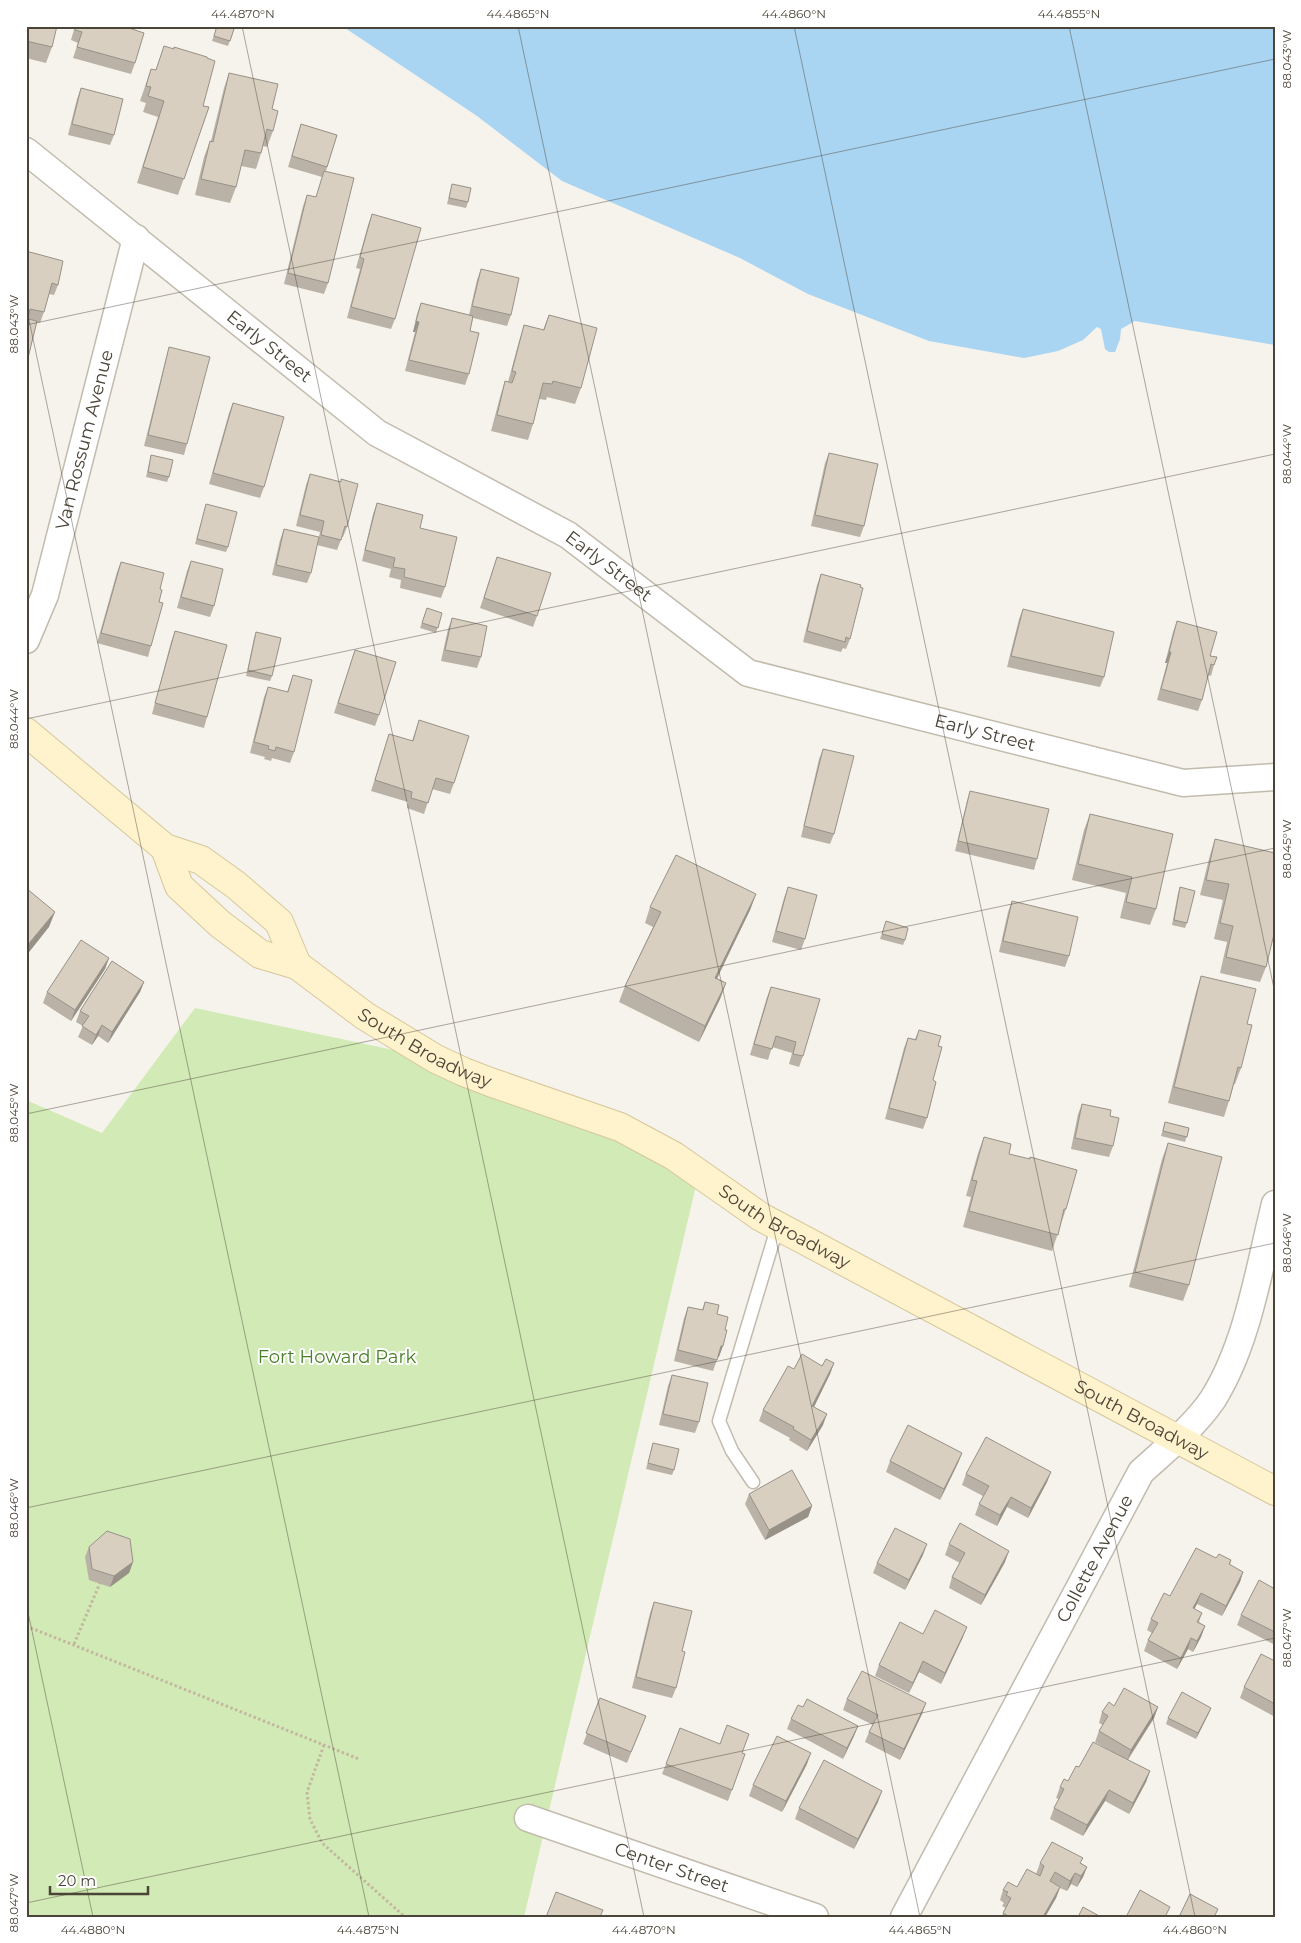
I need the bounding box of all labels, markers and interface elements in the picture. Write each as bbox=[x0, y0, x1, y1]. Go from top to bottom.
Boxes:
text: 44.4870°N bbox=[211, 6, 275, 21]
text: 44.4865°N bbox=[487, 6, 549, 21]
text: 44.4860°N bbox=[762, 6, 826, 21]
text: 44.4855°N bbox=[1038, 6, 1100, 21]
text: 88.043°W bbox=[1279, 30, 1294, 88]
text: 88.043°W bbox=[6, 295, 21, 353]
street label: Early Street bbox=[222, 305, 316, 387]
street label: Van Rossum Avenue bbox=[51, 347, 118, 532]
text: 88.044°W bbox=[1279, 424, 1294, 484]
street label: Early Street bbox=[561, 526, 656, 606]
text: 88.044°W bbox=[6, 689, 21, 749]
street label: Early Street bbox=[932, 710, 1038, 756]
text: 88.045°W bbox=[1279, 820, 1294, 879]
street label: South Broadway bbox=[353, 1003, 495, 1093]
text: 88.045°W bbox=[6, 1084, 21, 1143]
street label: South Broadway bbox=[714, 1180, 854, 1274]
text: 88.046°W bbox=[1279, 1213, 1294, 1273]
park label: Fort Howard Park bbox=[258, 1346, 417, 1368]
street label: South Broadway bbox=[1071, 1375, 1213, 1465]
text: 88.046°W bbox=[6, 1478, 21, 1538]
street label: Collette Avenue bbox=[1052, 1491, 1138, 1626]
text: 88.047°W bbox=[1279, 1609, 1294, 1667]
street label: Center Street bbox=[612, 1838, 732, 1897]
scale bar bbox=[50, 1863, 148, 1895]
text: 20 m bbox=[58, 1871, 96, 1890]
text: 88.047°W bbox=[6, 1874, 21, 1932]
text: 44.4880°N bbox=[61, 1922, 125, 1937]
text: 44.4875°N bbox=[337, 1922, 399, 1937]
text: 44.4870°N bbox=[612, 1922, 676, 1937]
text: 44.4865°N bbox=[889, 1922, 951, 1937]
text: 44.4860°N bbox=[1163, 1922, 1227, 1937]

